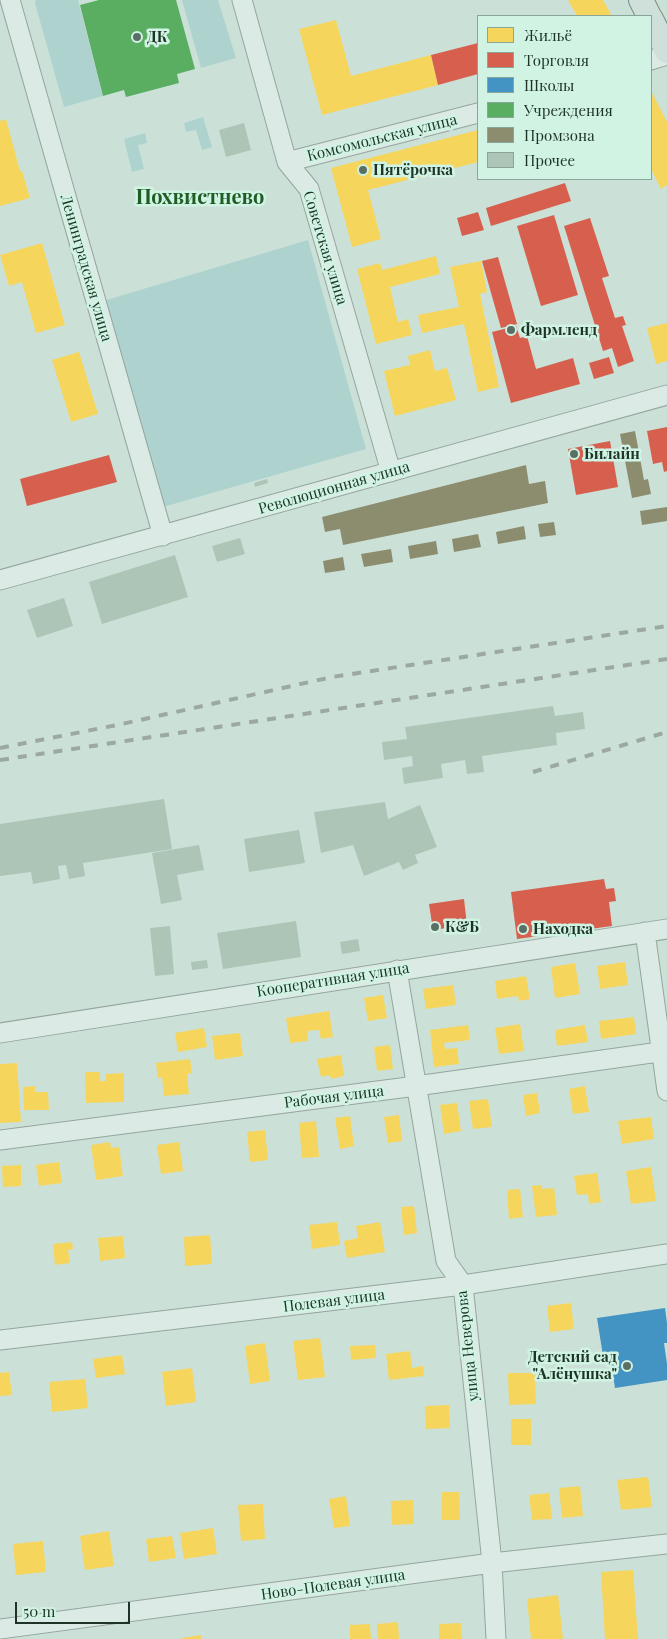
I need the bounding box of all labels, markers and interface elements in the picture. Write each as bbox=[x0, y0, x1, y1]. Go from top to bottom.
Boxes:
legend bbox=[477, 15, 652, 180]
text: Жильё bbox=[524, 25, 572, 45]
place label: ДК bbox=[147, 28, 168, 46]
marker: ДК bbox=[131, 31, 143, 43]
text: Торговля bbox=[524, 50, 589, 70]
text: Школы bbox=[524, 75, 574, 95]
text: Учреждения bbox=[524, 100, 613, 120]
street label: Комсомольская улица bbox=[305, 111, 459, 165]
text: Промзона bbox=[524, 125, 595, 145]
text: Прочее bbox=[524, 150, 575, 170]
place label: Пятёрочка bbox=[373, 161, 453, 179]
marker: Пятёрочка bbox=[357, 164, 369, 176]
district label: Похвистнево bbox=[136, 186, 264, 210]
street label: Советская улица bbox=[299, 189, 351, 307]
street label: Ленинградская улица bbox=[56, 192, 116, 344]
place label: Фармленд bbox=[521, 321, 597, 339]
marker: Фармленд bbox=[505, 324, 517, 336]
place label: Билайн bbox=[584, 445, 640, 463]
marker: Билайн bbox=[568, 448, 580, 460]
street label: Революционная улица bbox=[256, 458, 412, 518]
place label: К&Б bbox=[445, 918, 479, 936]
place label: Находка bbox=[533, 920, 593, 938]
marker: К&Б bbox=[429, 921, 441, 933]
marker: Находка bbox=[517, 923, 529, 935]
street label: Кооперативная улица bbox=[255, 959, 411, 1001]
street label: Рабочая улица bbox=[283, 1082, 385, 1112]
street label: Полевая улица bbox=[282, 1286, 386, 1316]
street label: улица Неверова bbox=[453, 1290, 483, 1402]
place label: Детский сад "Алёнушка" bbox=[528, 1348, 617, 1383]
marker: Детский сад "Алёнушка" bbox=[621, 1360, 633, 1372]
street label: Ново-Полевая улица bbox=[260, 1566, 406, 1604]
scale bar bbox=[18, 1592, 132, 1624]
text: 50 m bbox=[23, 1601, 55, 1621]

